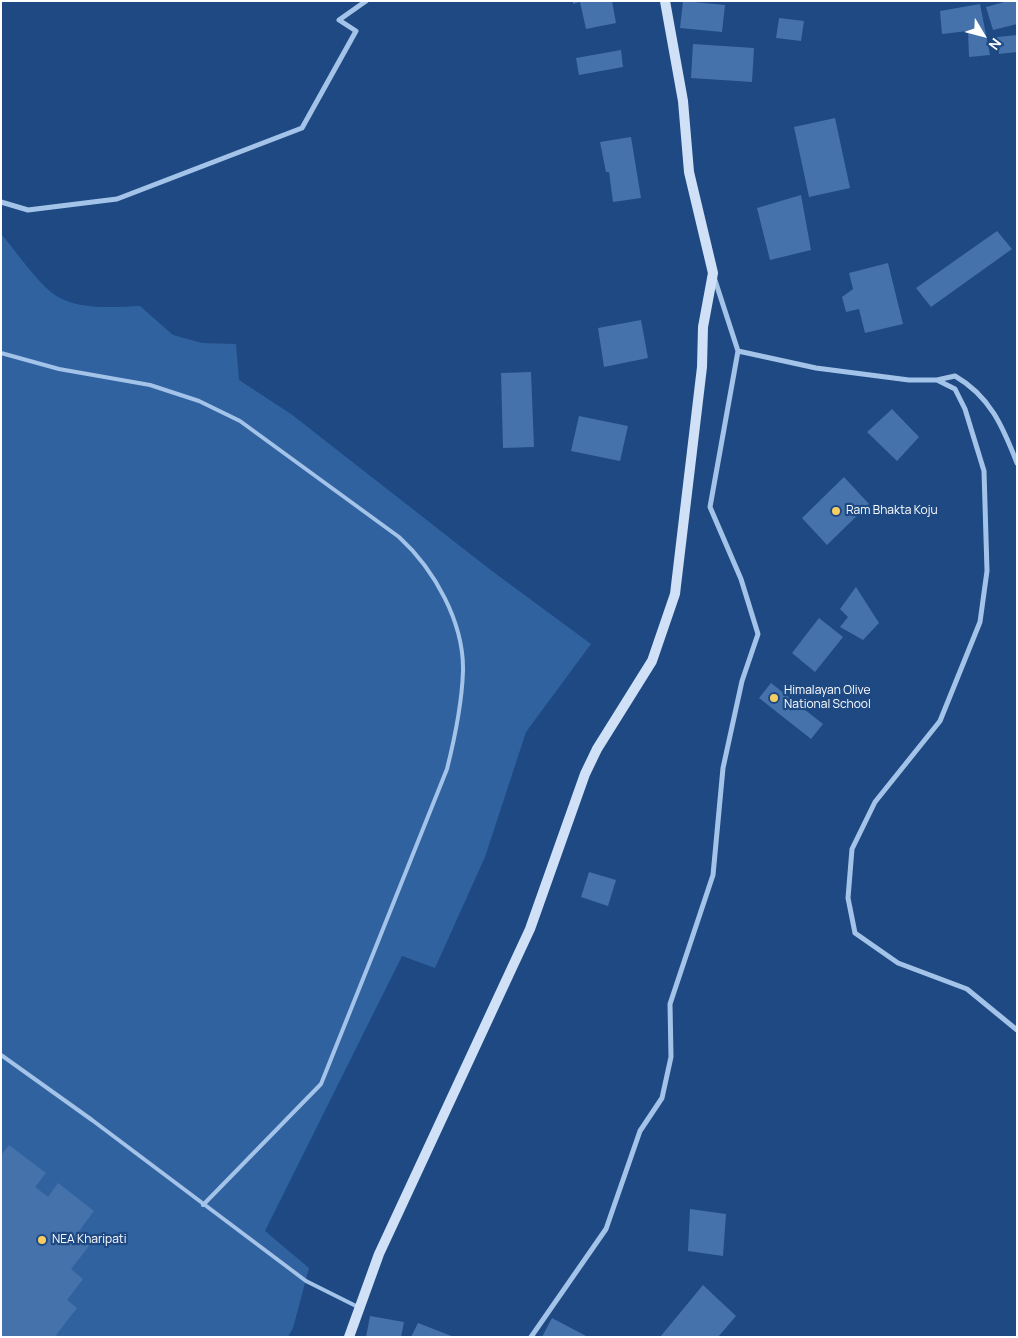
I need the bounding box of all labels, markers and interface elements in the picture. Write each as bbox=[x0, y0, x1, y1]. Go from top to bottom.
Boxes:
north arrow bbox=[958, 10, 1008, 60]
text: N bbox=[985, 35, 1006, 54]
place label: Ram Bhakta Koju bbox=[846, 504, 938, 518]
marker: Ram Bhakta Koju bbox=[830, 505, 842, 517]
place label: Himalayan Olive National School bbox=[784, 684, 871, 712]
marker: Himalayan Olive National School bbox=[768, 692, 780, 704]
place label: NEA Kharipati bbox=[52, 1233, 126, 1247]
marker: NEA Kharipati bbox=[36, 1234, 48, 1246]

